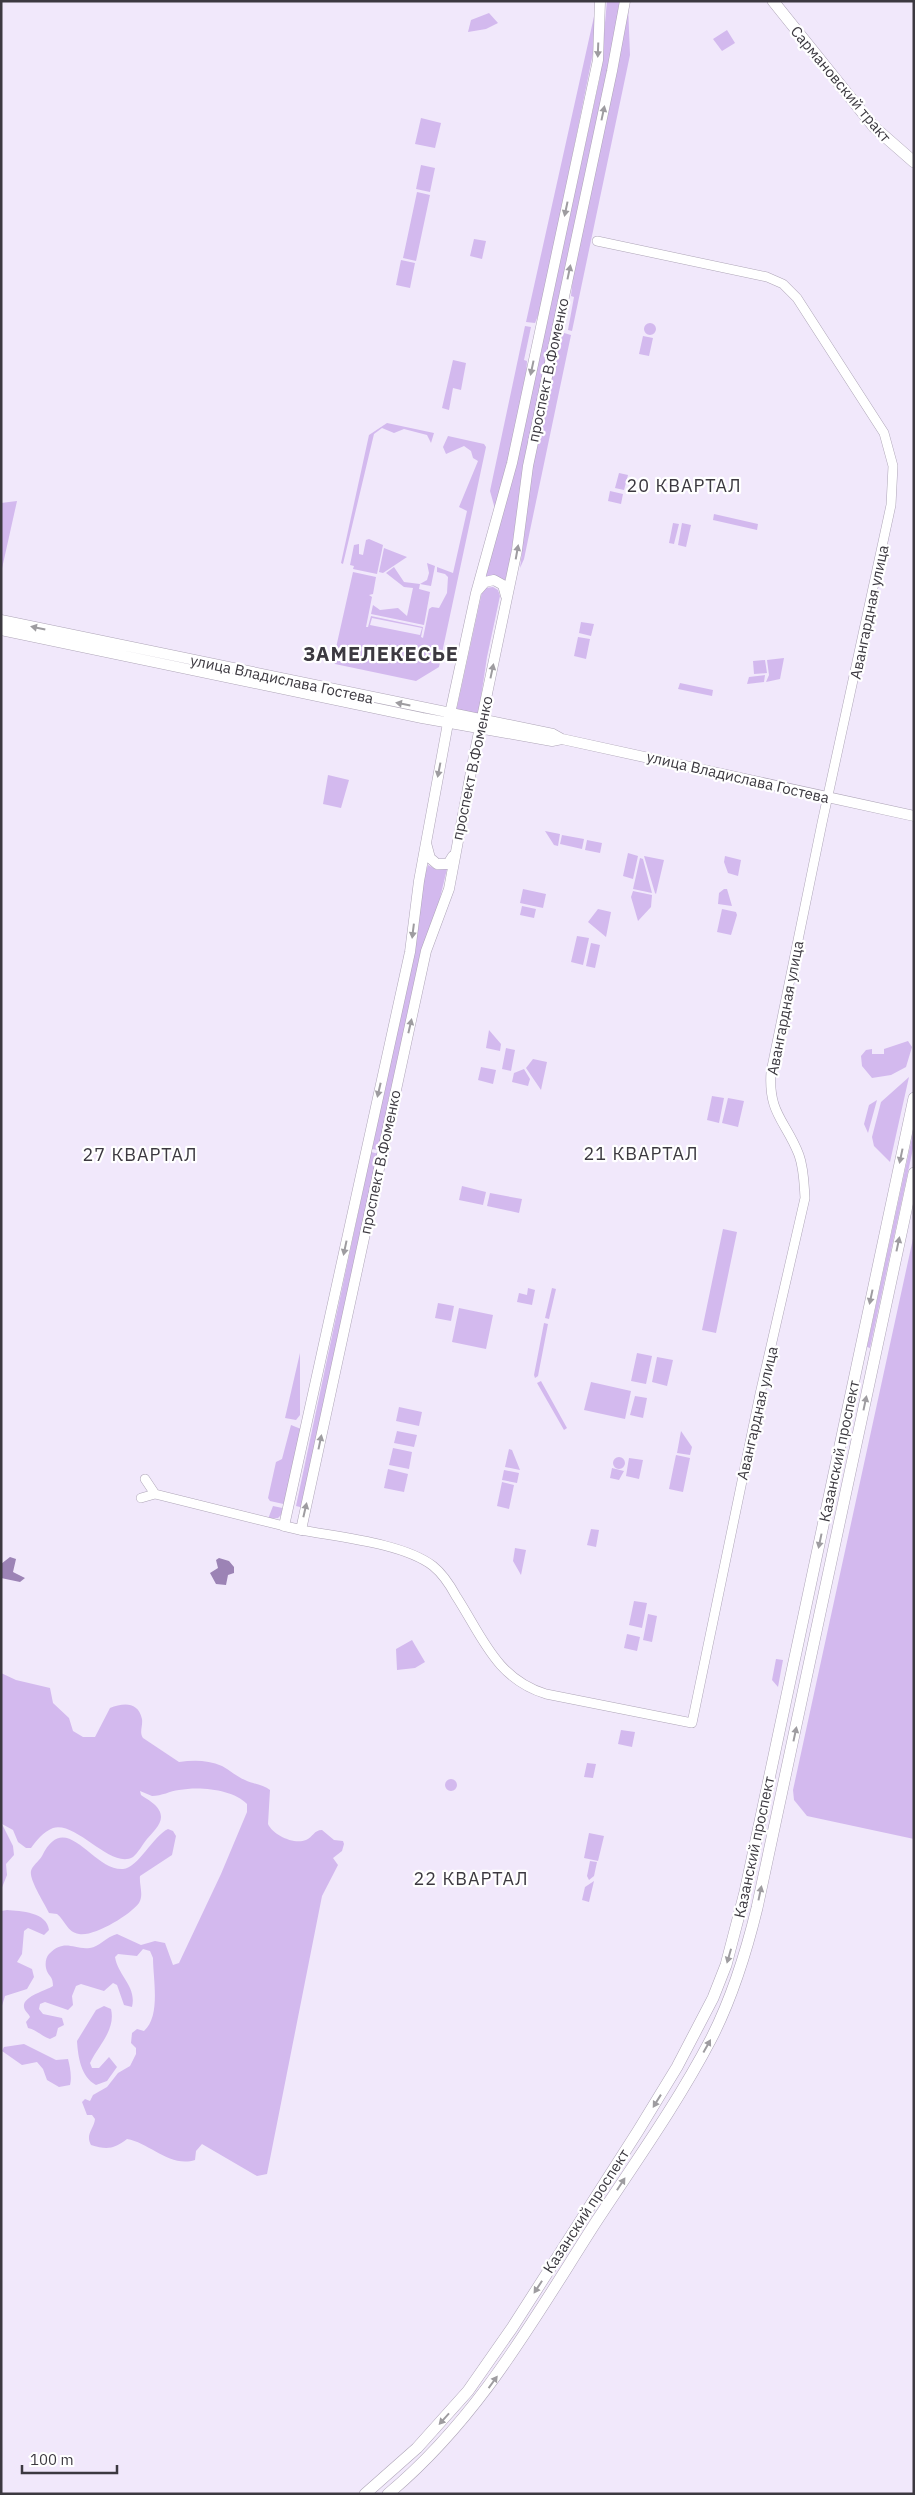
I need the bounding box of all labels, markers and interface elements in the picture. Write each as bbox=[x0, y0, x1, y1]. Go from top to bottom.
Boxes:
street label: Сармановский тракт bbox=[787, 22, 895, 146]
one-way arrow bbox=[594, 42, 602, 58]
one-way arrow bbox=[599, 106, 607, 121]
one-way arrow bbox=[562, 202, 570, 217]
one-way arrow bbox=[565, 265, 573, 280]
street label: проспект В.Фоменко bbox=[523, 296, 573, 444]
one-way arrow bbox=[528, 360, 536, 376]
district label: 20 КВАРТАЛ bbox=[627, 474, 741, 497]
street label: Авангардная улица bbox=[846, 543, 892, 681]
one-way arrow bbox=[513, 544, 521, 560]
one-way arrow bbox=[30, 623, 46, 631]
district label: ЗАМЕЛЕКЕСЬЕ bbox=[303, 640, 459, 667]
street label: улица Владислава Гостева bbox=[189, 650, 375, 708]
one-way arrow bbox=[488, 664, 496, 679]
street label: проспект В.Фоменко bbox=[447, 694, 497, 842]
one-way arrow bbox=[394, 699, 410, 707]
street label: улица Владислава Гостева bbox=[645, 747, 831, 807]
one-way arrow bbox=[435, 763, 443, 778]
one-way arrow bbox=[408, 923, 416, 939]
street label: Авангардная улица bbox=[763, 939, 807, 1077]
one-way arrow bbox=[406, 1019, 414, 1034]
one-way arrow bbox=[375, 1082, 383, 1097]
street label: проспект В.Фоменко bbox=[355, 1088, 405, 1236]
district label: 21 КВАРТАЛ bbox=[584, 1142, 698, 1165]
district label: 27 КВАРТАЛ bbox=[83, 1143, 197, 1166]
one-way arrow bbox=[897, 1149, 905, 1164]
one-way arrow bbox=[895, 1235, 903, 1251]
one-way arrow bbox=[340, 1241, 348, 1257]
one-way arrow bbox=[867, 1289, 875, 1304]
street label: Авангардная улица bbox=[732, 1344, 782, 1482]
street label: Казанский проспект bbox=[815, 1378, 863, 1524]
one-way arrow bbox=[861, 1395, 869, 1410]
one-way arrow bbox=[316, 1433, 324, 1449]
one-way arrow bbox=[302, 1501, 310, 1517]
one-way arrow bbox=[816, 1533, 824, 1548]
one-way arrow bbox=[791, 1727, 799, 1742]
street label: Казанский проспект bbox=[730, 1774, 778, 1920]
district label: 22 КВАРТАЛ bbox=[414, 1867, 528, 1890]
one-way arrow bbox=[756, 1885, 764, 1901]
one-way arrow bbox=[724, 1948, 732, 1963]
one-way arrow bbox=[703, 2039, 711, 2053]
one-way arrow bbox=[652, 2094, 661, 2107]
street label: Казанский проспект bbox=[539, 2145, 633, 2277]
one-way arrow bbox=[616, 2177, 626, 2191]
one-way arrow bbox=[533, 2280, 543, 2293]
one-way arrow bbox=[488, 2375, 498, 2389]
one-way arrow bbox=[438, 2412, 450, 2424]
scale bar bbox=[22, 2442, 118, 2474]
text: 100 m bbox=[30, 2450, 74, 2469]

